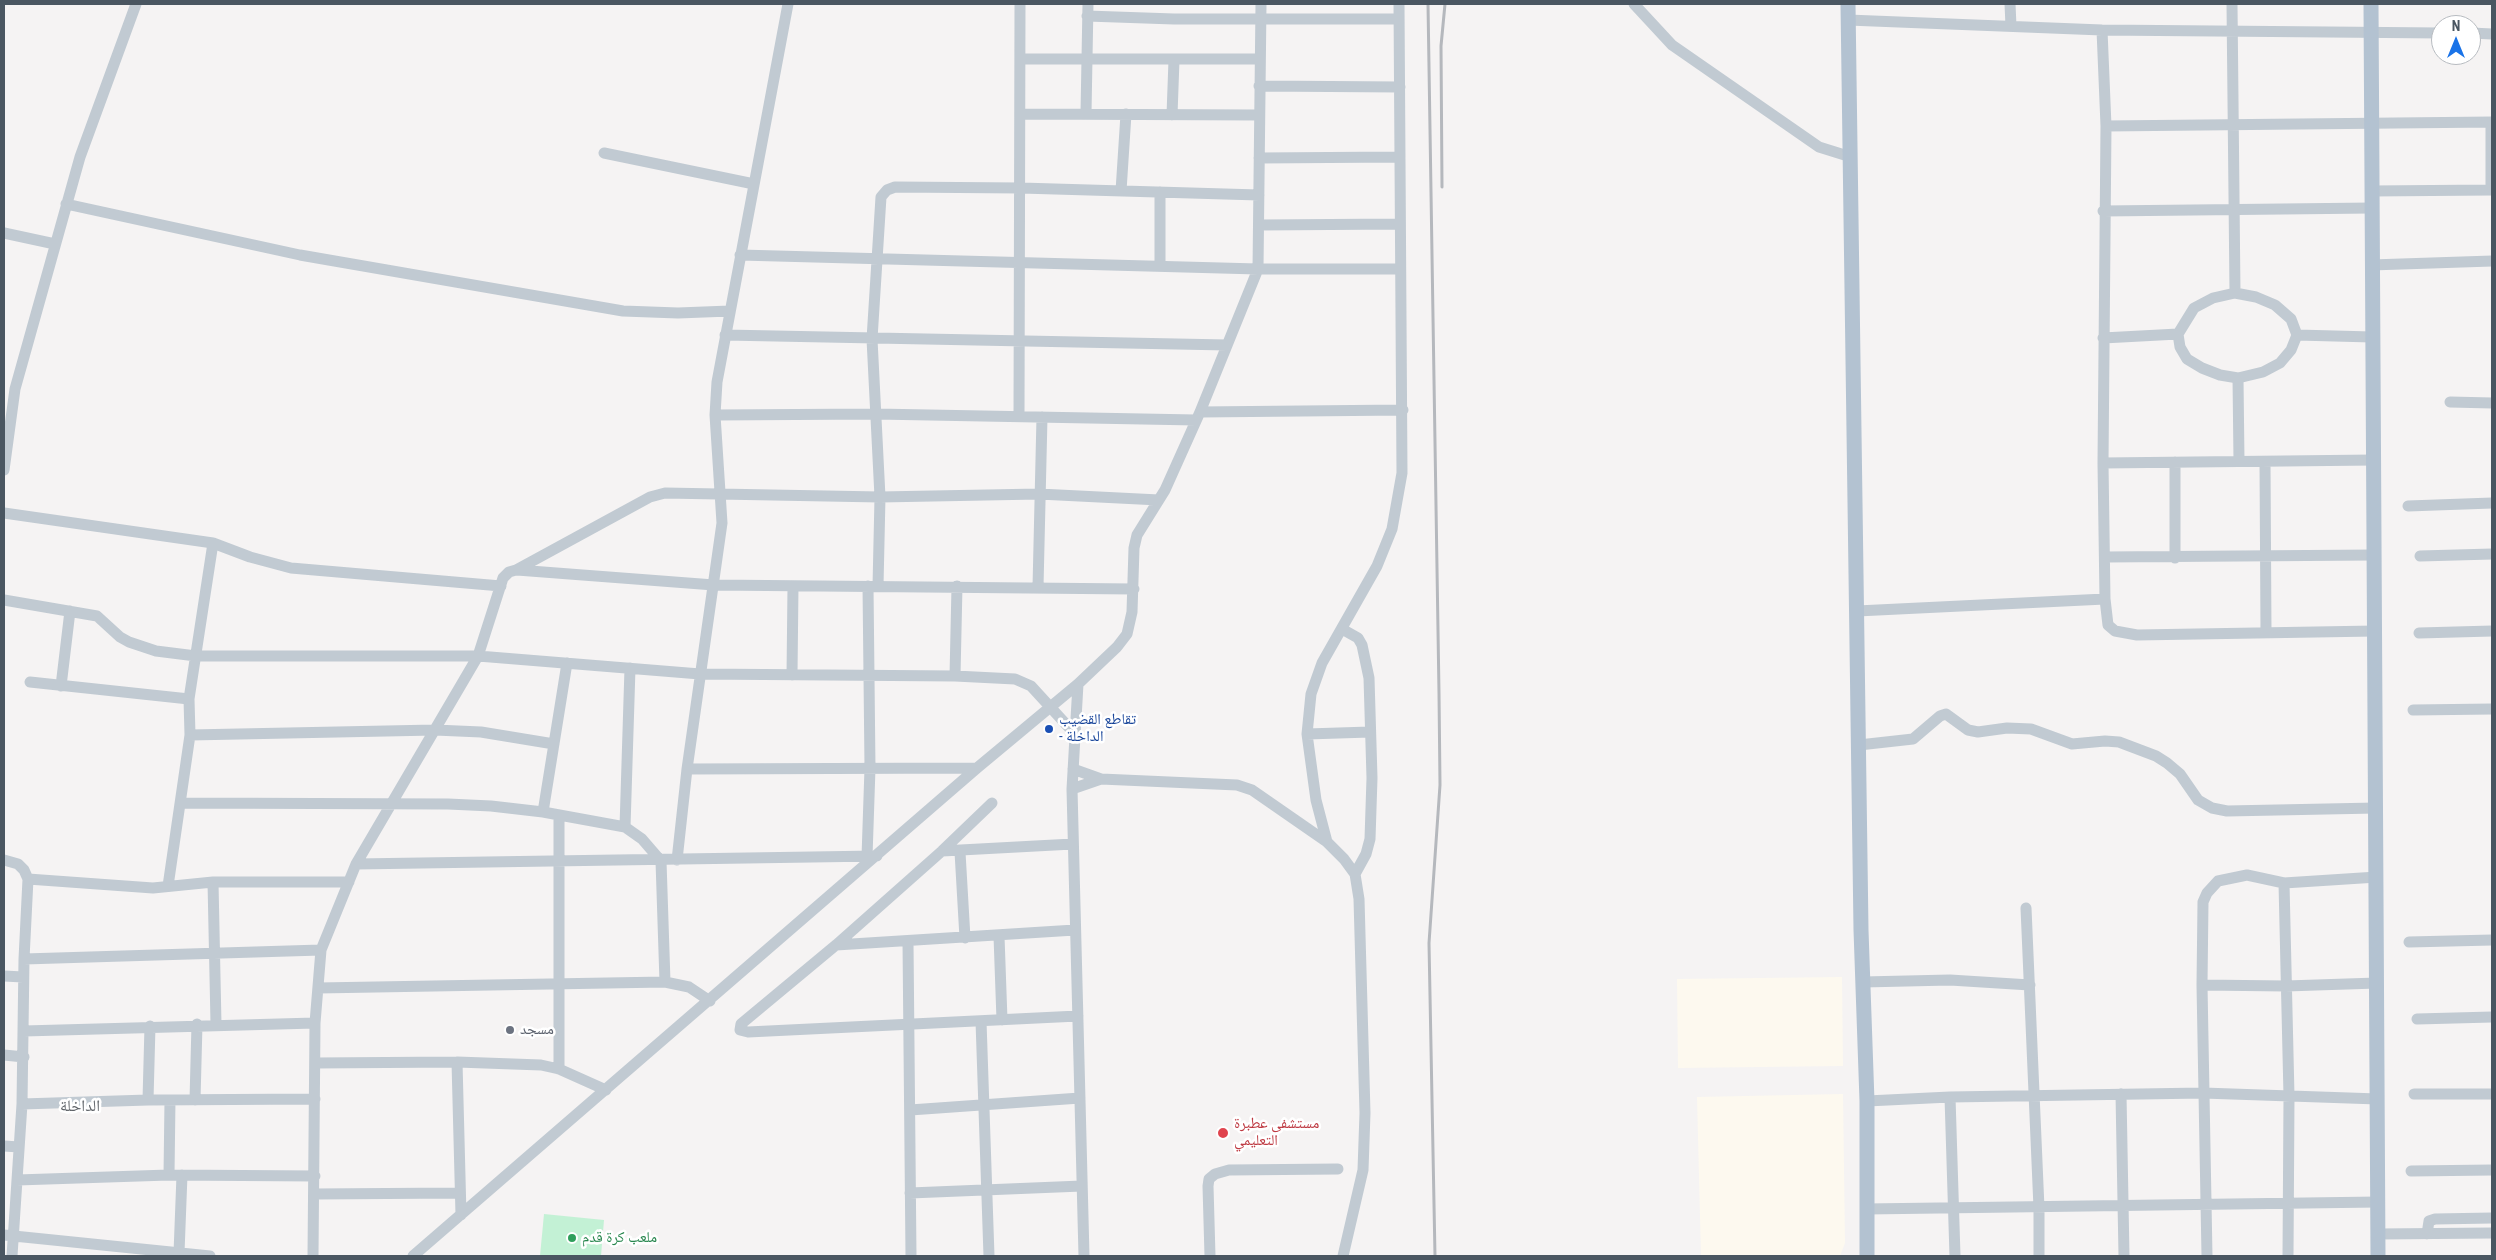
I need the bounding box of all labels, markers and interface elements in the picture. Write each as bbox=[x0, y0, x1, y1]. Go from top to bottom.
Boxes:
north arrow bbox=[2431, 15, 2481, 65]
text: N bbox=[2452, 18, 2460, 34]
place label: تقاطع القضيب - الداخلة bbox=[1059, 711, 1136, 746]
marker: تقاطع القضيب - الداخلة bbox=[1043, 723, 1055, 735]
place label: مسجد bbox=[520, 1021, 554, 1039]
marker: مسجد bbox=[504, 1024, 516, 1036]
district label: الداخلة bbox=[60, 1097, 100, 1117]
place label: مستشفى عطبرة التعليمي bbox=[1234, 1115, 1319, 1150]
marker: مستشفى عطبرة التعليمي bbox=[1216, 1126, 1230, 1140]
place label: ملعب كرة قدم bbox=[582, 1229, 657, 1247]
marker: ملعب كرة قدم bbox=[566, 1232, 578, 1244]

